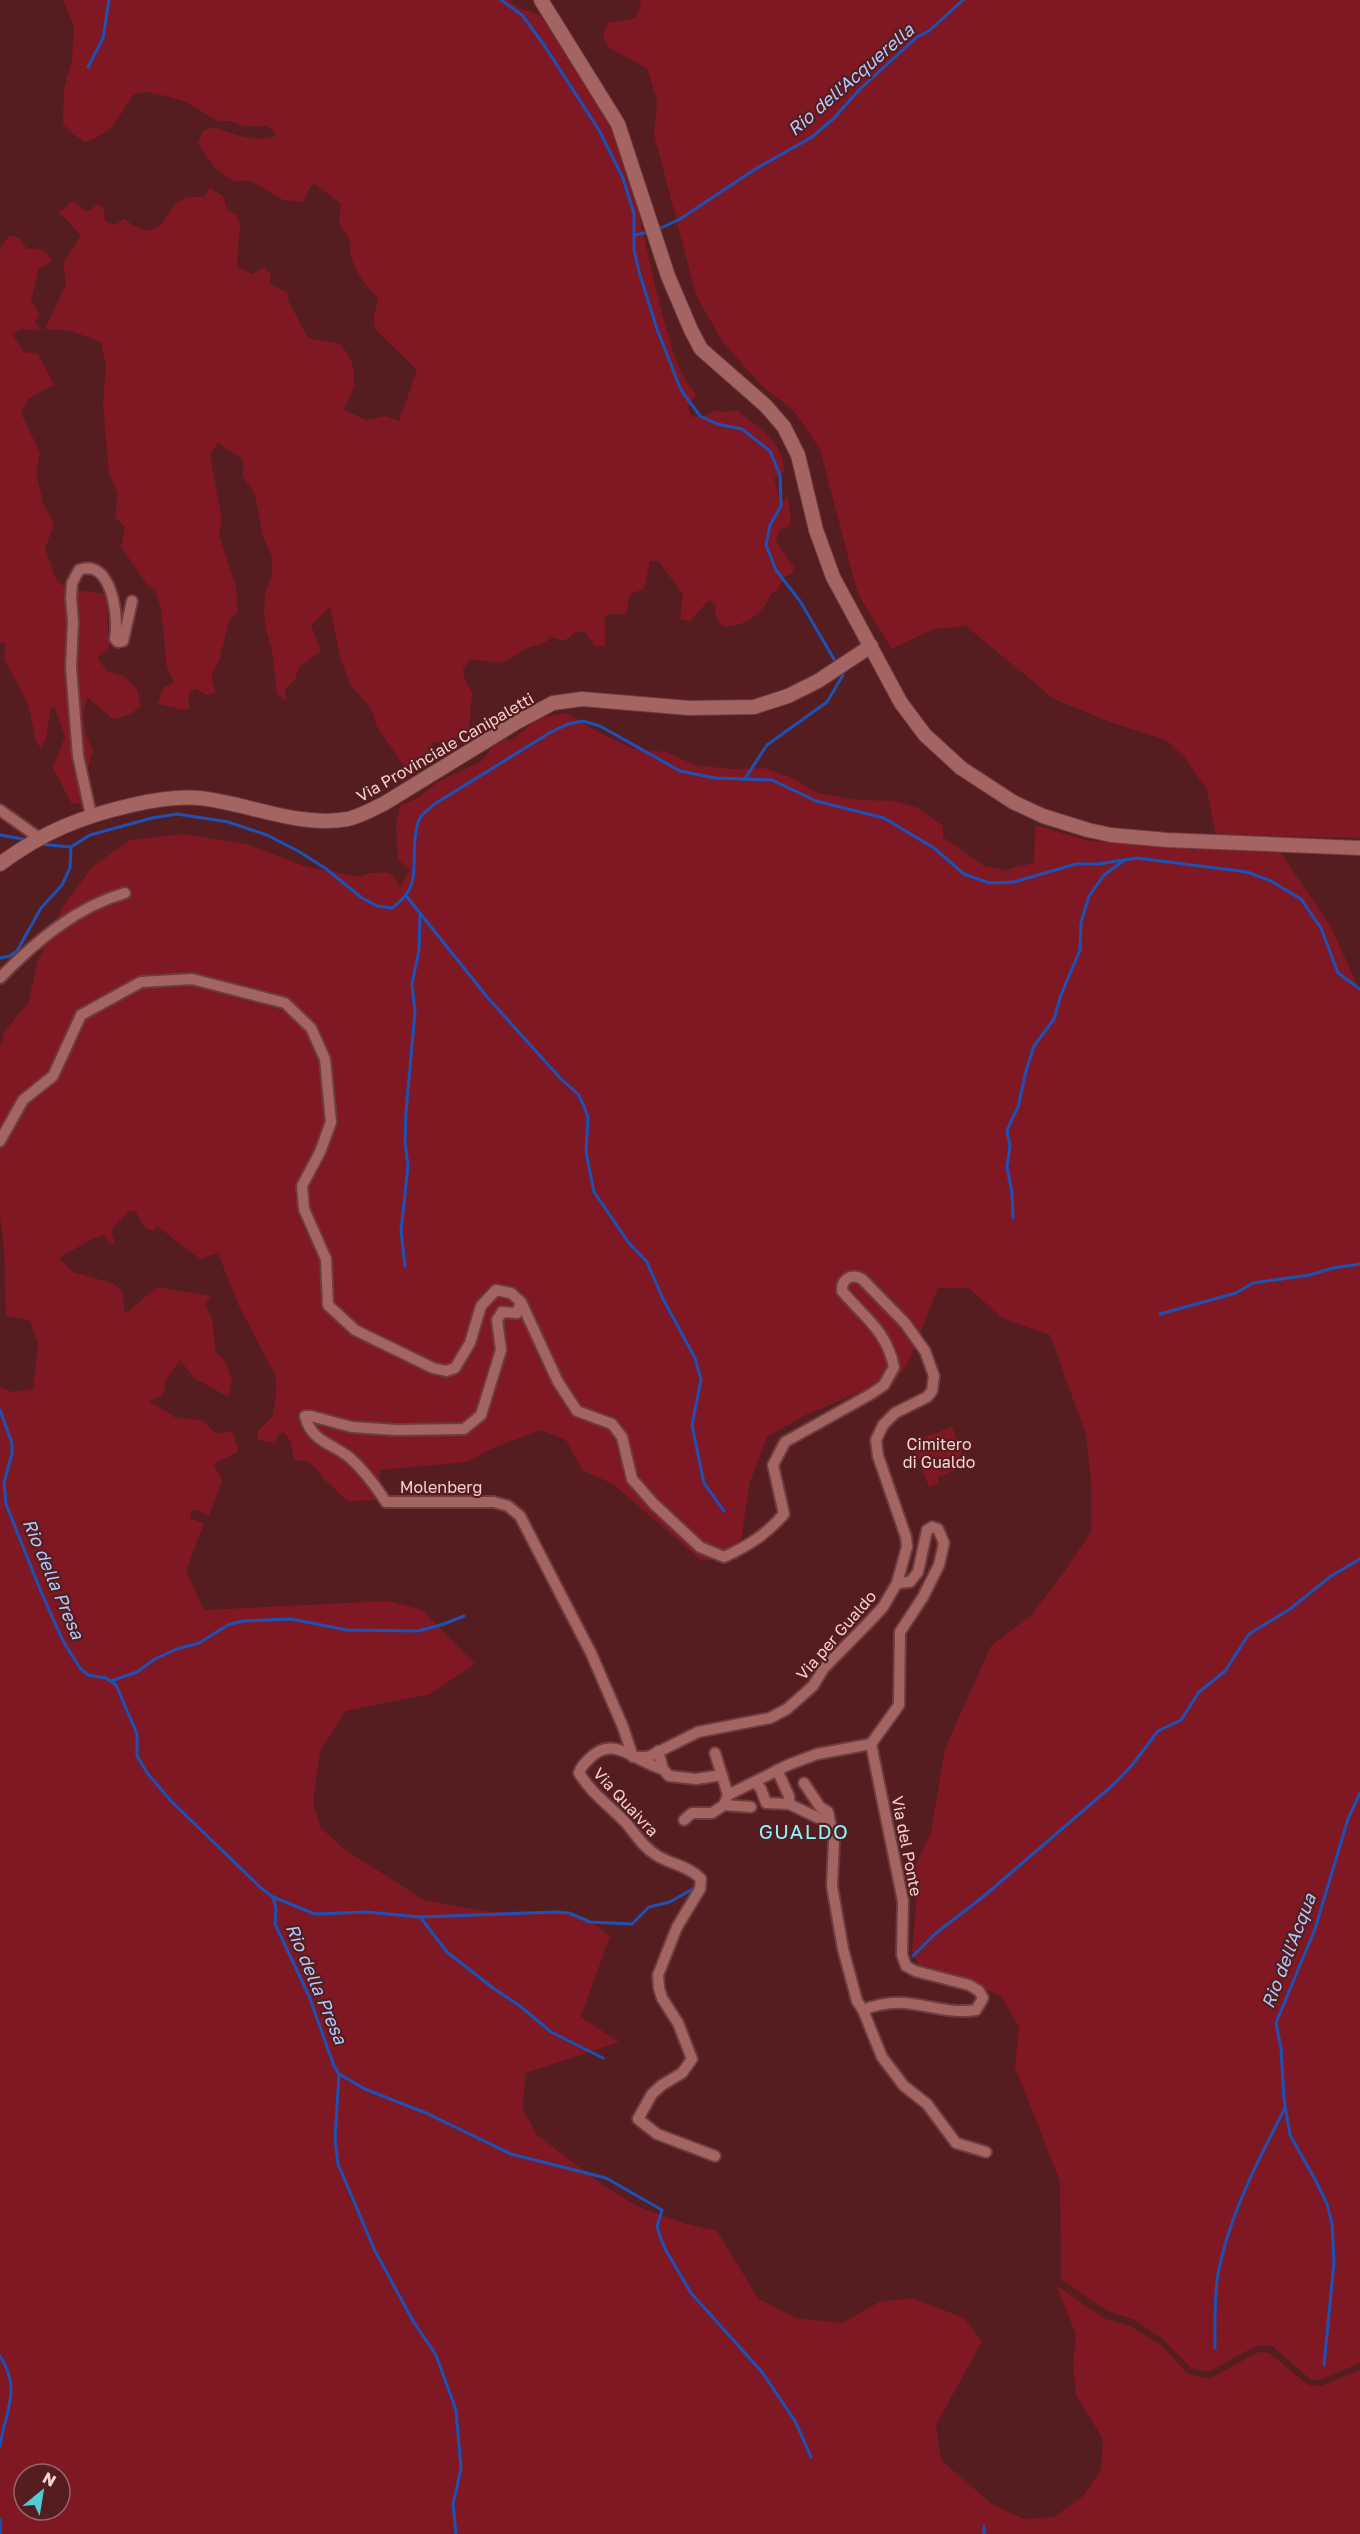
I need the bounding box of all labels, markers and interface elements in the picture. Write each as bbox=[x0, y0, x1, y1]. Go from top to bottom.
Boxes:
water label: Rio dell'Acquerella bbox=[783, 18, 919, 140]
street label: Via Provinciale Canipaletti bbox=[353, 688, 537, 806]
park label: Cimitero di Gualdo bbox=[903, 1434, 975, 1472]
street label: Molenberg bbox=[400, 1477, 482, 1497]
water label: Rio della Presa bbox=[19, 1515, 90, 1643]
street label: Via per Gualdo bbox=[792, 1586, 880, 1684]
street label: Via Quaivra bbox=[589, 1763, 663, 1841]
street label: Via del Ponte bbox=[887, 1794, 927, 1898]
district label: GUALDO bbox=[759, 1819, 849, 1843]
water label: Rio dell'Acqua bbox=[1256, 1889, 1320, 2011]
water label: Rio della Presa bbox=[282, 1920, 353, 2048]
north arrow bbox=[12, 2462, 72, 2522]
text: N bbox=[39, 2467, 60, 2491]

